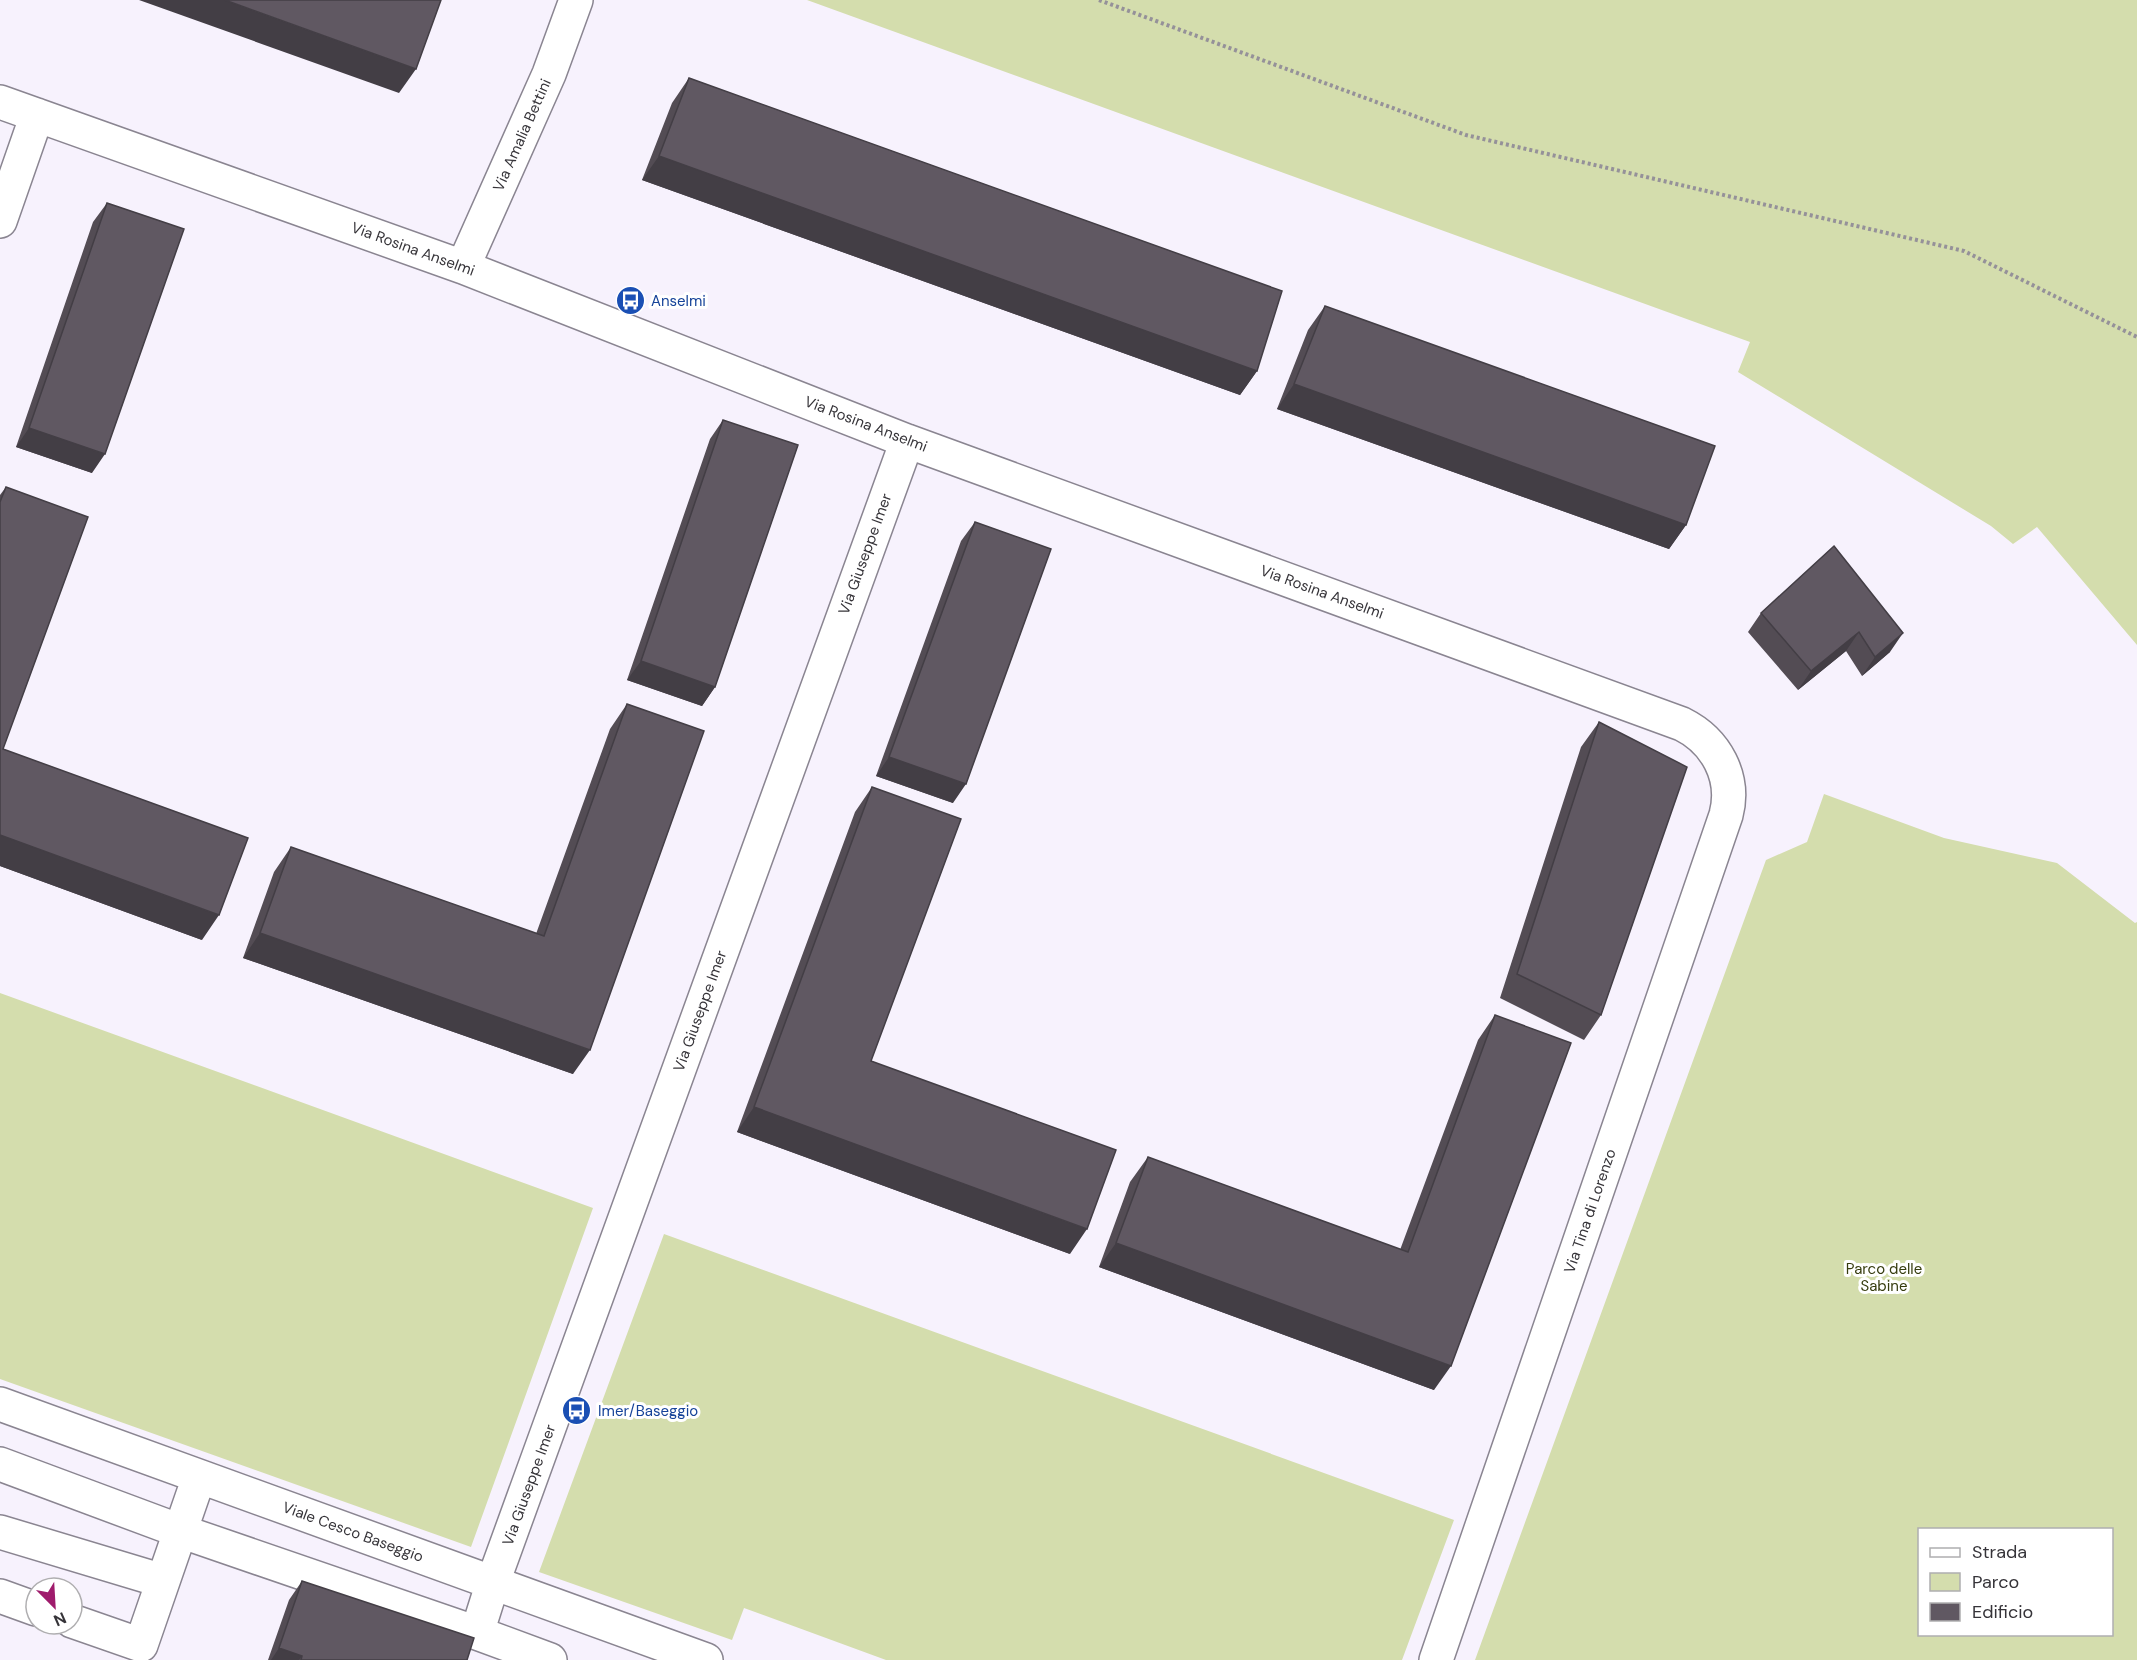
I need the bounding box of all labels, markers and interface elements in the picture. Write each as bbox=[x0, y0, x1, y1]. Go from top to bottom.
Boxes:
street label: Via Amalia Bettini bbox=[488, 76, 556, 194]
street label: Via Rosina Anselmi bbox=[349, 217, 477, 281]
bus stop icon: Anselmi bbox=[614, 285, 646, 317]
place label: Anselmi bbox=[651, 291, 706, 311]
street label: Via Rosina Anselmi bbox=[802, 391, 930, 457]
street label: Via Giuseppe Imer bbox=[834, 490, 896, 617]
street label: Via Rosina Anselmi bbox=[1258, 560, 1386, 624]
street label: Via Giuseppe Imer bbox=[669, 947, 731, 1074]
street label: Via Tina di Lorenzo bbox=[1559, 1146, 1621, 1276]
park label: Parco delle Sabine bbox=[1846, 1259, 1922, 1296]
bus stop icon: Imer/Baseggio bbox=[561, 1395, 593, 1427]
place label: Imer/Baseggio bbox=[598, 1401, 698, 1421]
street label: Via Giuseppe Imer bbox=[498, 1421, 560, 1548]
street label: Viale Cesco Baseggio bbox=[280, 1497, 426, 1567]
legend bbox=[1918, 1528, 2113, 1636]
text: Strada bbox=[1972, 1540, 2027, 1564]
text: Parco bbox=[1972, 1570, 2019, 1594]
north arrow bbox=[24, 1576, 84, 1636]
text: Edificio bbox=[1972, 1600, 2033, 1624]
text: N bbox=[50, 1607, 69, 1631]

